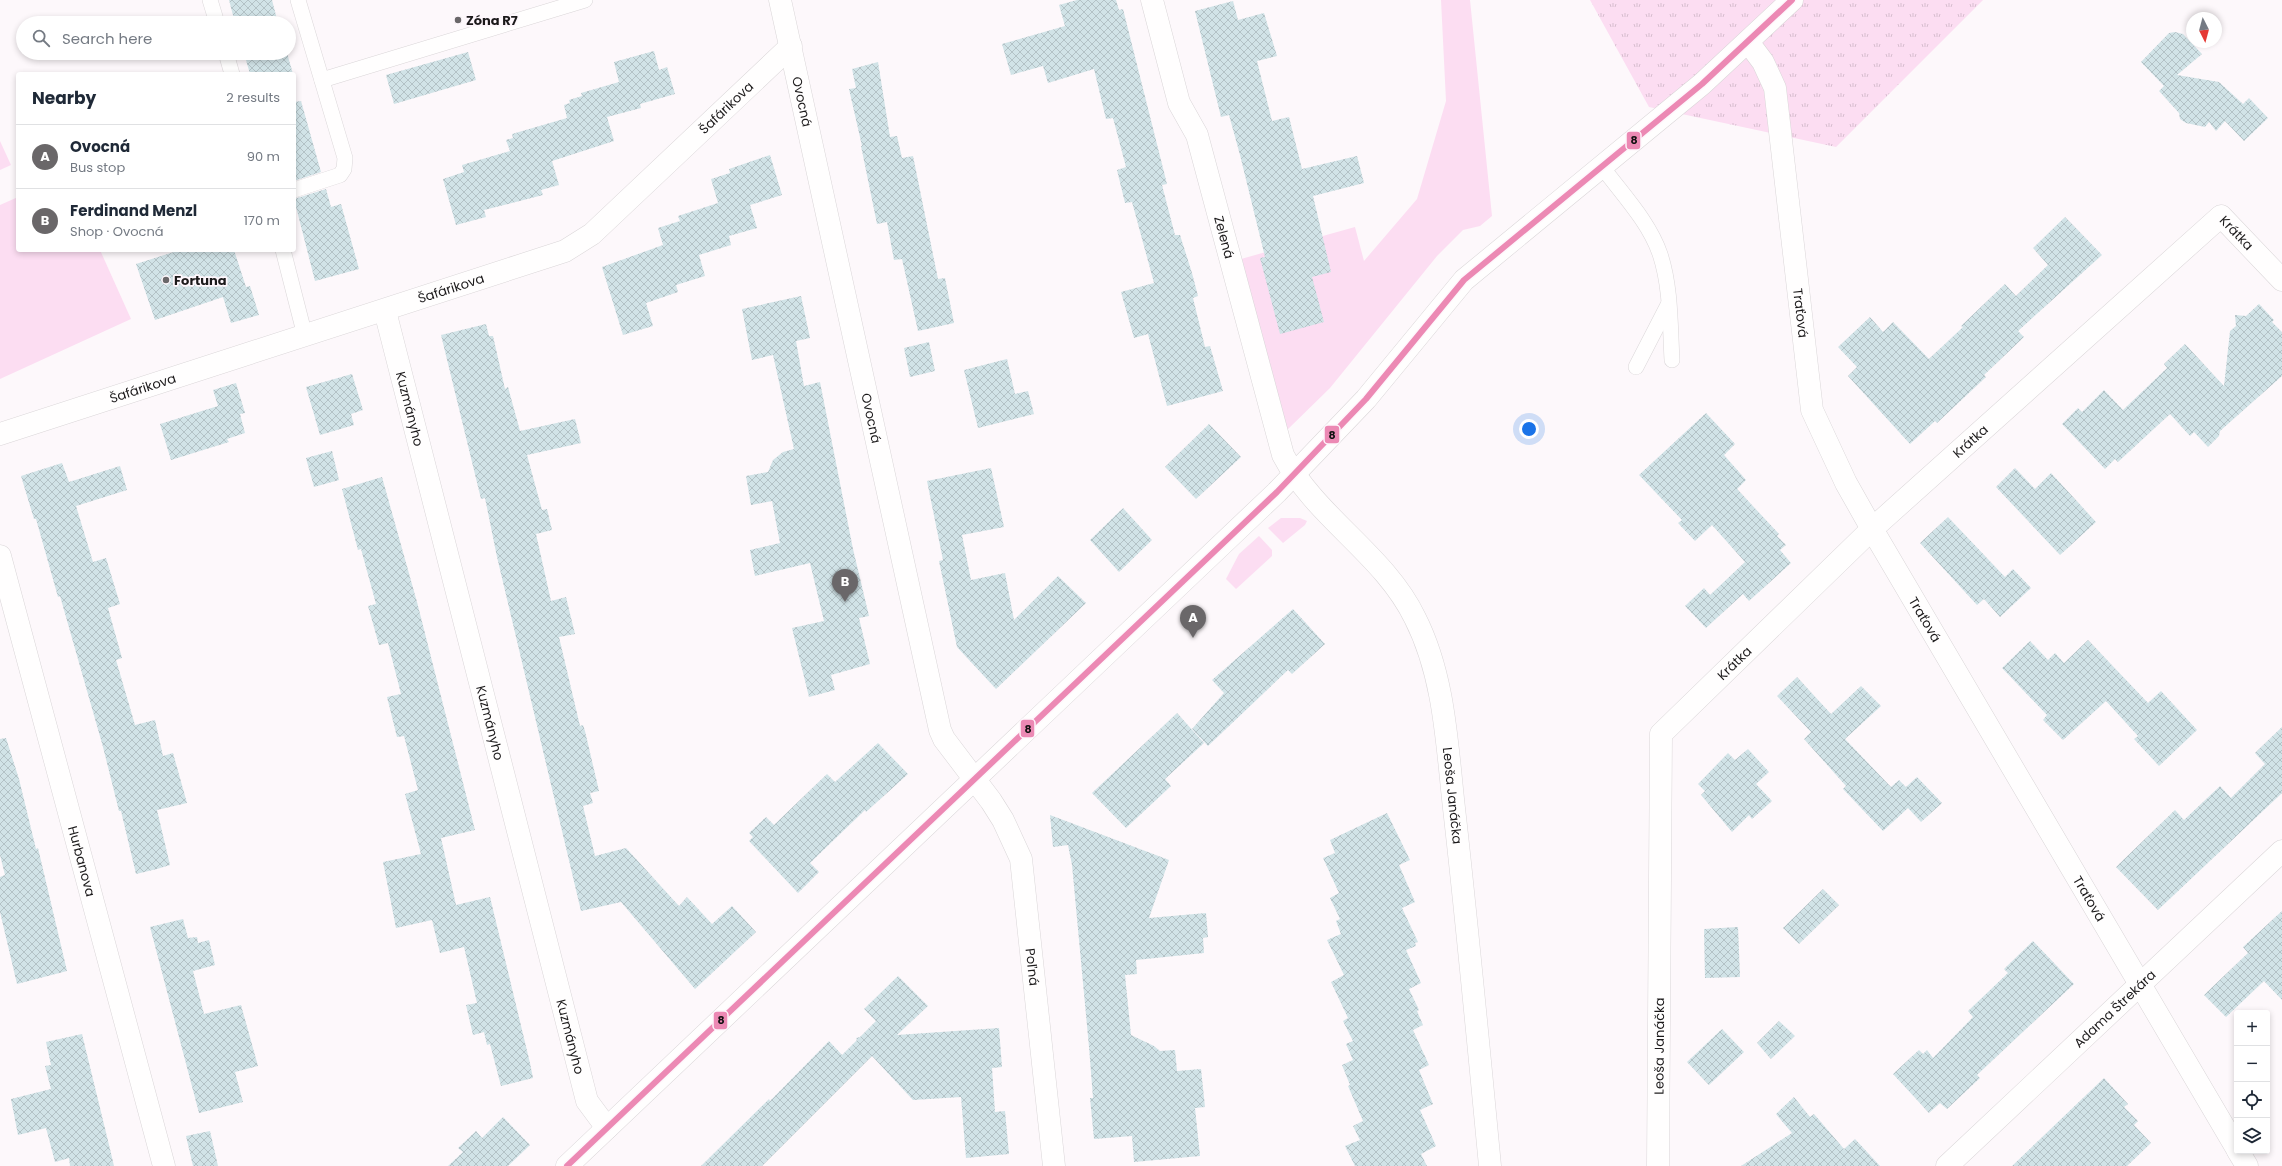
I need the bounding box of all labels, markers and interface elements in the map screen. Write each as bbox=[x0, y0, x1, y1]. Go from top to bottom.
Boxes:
place label: Zóna R7 bbox=[466, 11, 518, 30]
north arrow bbox=[2186, 12, 2222, 48]
marker: Zóna R7 bbox=[453, 15, 463, 25]
search box bbox=[16, 16, 296, 60]
icon: search bbox=[30, 27, 52, 49]
text: Search here bbox=[62, 28, 152, 49]
street label: Ovocná bbox=[788, 75, 817, 128]
street label: Šafárikova bbox=[694, 77, 757, 138]
text: Nearby bbox=[32, 86, 96, 110]
text: 2 results bbox=[226, 88, 280, 107]
line badge: 8 bbox=[1626, 131, 1641, 150]
text: 8 bbox=[1630, 132, 1638, 148]
text: Ovocná bbox=[70, 136, 130, 157]
text: A bbox=[40, 147, 50, 166]
text: 90 m bbox=[247, 147, 280, 166]
text: Bus stop bbox=[70, 158, 125, 177]
text: Ferdinand Menzl bbox=[70, 200, 197, 221]
text: B bbox=[41, 211, 49, 230]
text: 170 m bbox=[244, 211, 280, 230]
street label: Krátka bbox=[2216, 211, 2258, 254]
street label: Zelená bbox=[1210, 214, 1239, 261]
text: Shop · Ovocná bbox=[70, 222, 164, 241]
street label: Šafárikova bbox=[415, 268, 487, 308]
place label: Fortuna bbox=[174, 271, 227, 290]
marker: Fortuna bbox=[161, 275, 171, 285]
street label: Traťová bbox=[1789, 287, 1813, 339]
street label: Šafárikova bbox=[107, 368, 178, 407]
street label: Kuzmányho bbox=[391, 369, 429, 448]
street label: Ovocná bbox=[857, 391, 886, 445]
your location bbox=[1519, 419, 1539, 439]
street label: Krátka bbox=[1948, 420, 1992, 462]
line badge: 8 bbox=[1324, 425, 1340, 444]
text: 8 bbox=[1328, 427, 1336, 443]
pin: B bbox=[832, 569, 858, 602]
street label: Traťová bbox=[1904, 593, 1946, 646]
pin: A bbox=[1180, 605, 1206, 638]
street label: Krátka bbox=[1713, 642, 1756, 684]
street label: Kuzmányho bbox=[472, 683, 509, 762]
line badge: 8 bbox=[1020, 719, 1035, 738]
text: 8 bbox=[1024, 721, 1032, 737]
street label: Leoša Janáčka bbox=[1438, 746, 1467, 845]
street label: Hurbanova bbox=[63, 824, 101, 899]
street label: Traťová bbox=[2069, 872, 2110, 925]
street label: Poľná bbox=[1021, 947, 1044, 987]
street label: Adama Štrekára bbox=[2069, 965, 2160, 1052]
street label: Kuzmányho bbox=[552, 997, 589, 1076]
street label: Leoša Janáčka bbox=[1649, 997, 1669, 1095]
map controls bbox=[2234, 1010, 2270, 1154]
button: + bbox=[2234, 1010, 2270, 1046]
line badge: 8 bbox=[713, 1011, 728, 1030]
text: 8 bbox=[717, 1012, 725, 1028]
button: − bbox=[2234, 1046, 2270, 1082]
button: locate bbox=[2234, 1082, 2270, 1118]
button: layers bbox=[2234, 1118, 2270, 1154]

